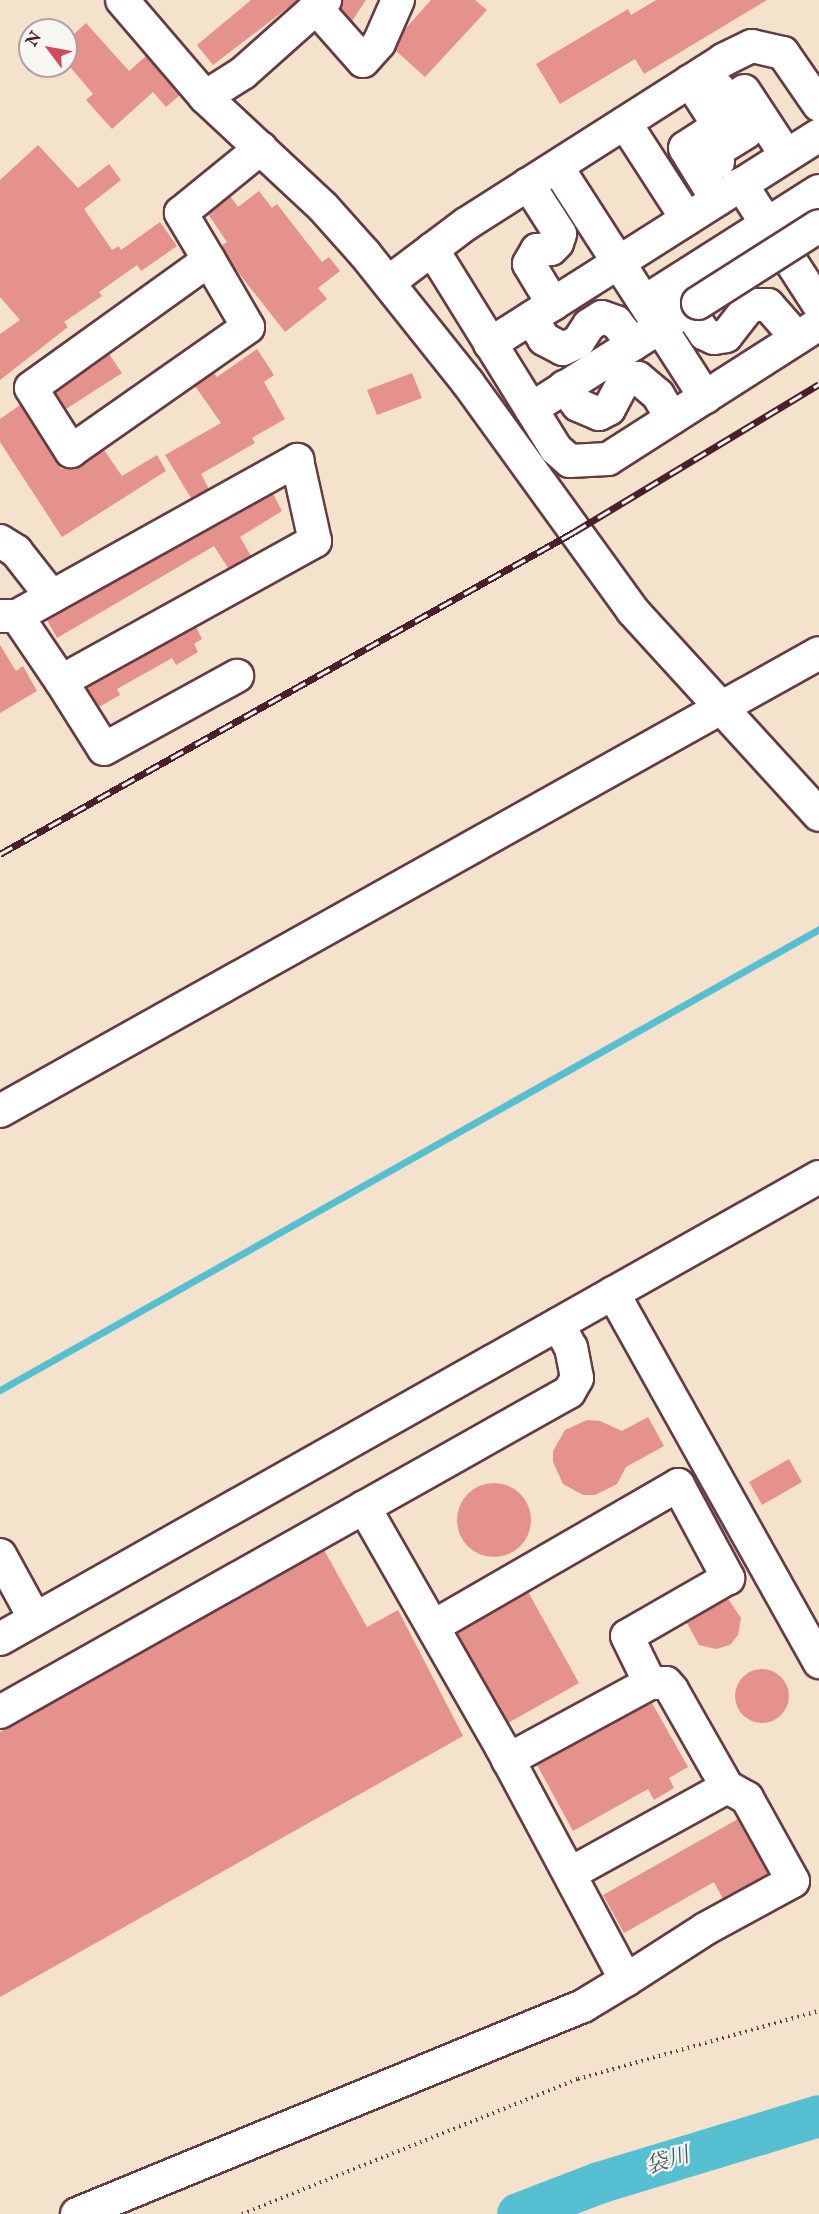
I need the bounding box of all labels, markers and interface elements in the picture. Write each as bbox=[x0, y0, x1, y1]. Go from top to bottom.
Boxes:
north arrow bbox=[18, 18, 78, 78]
text: N bbox=[22, 28, 47, 51]
water label: 袋川 bbox=[643, 2143, 693, 2181]

